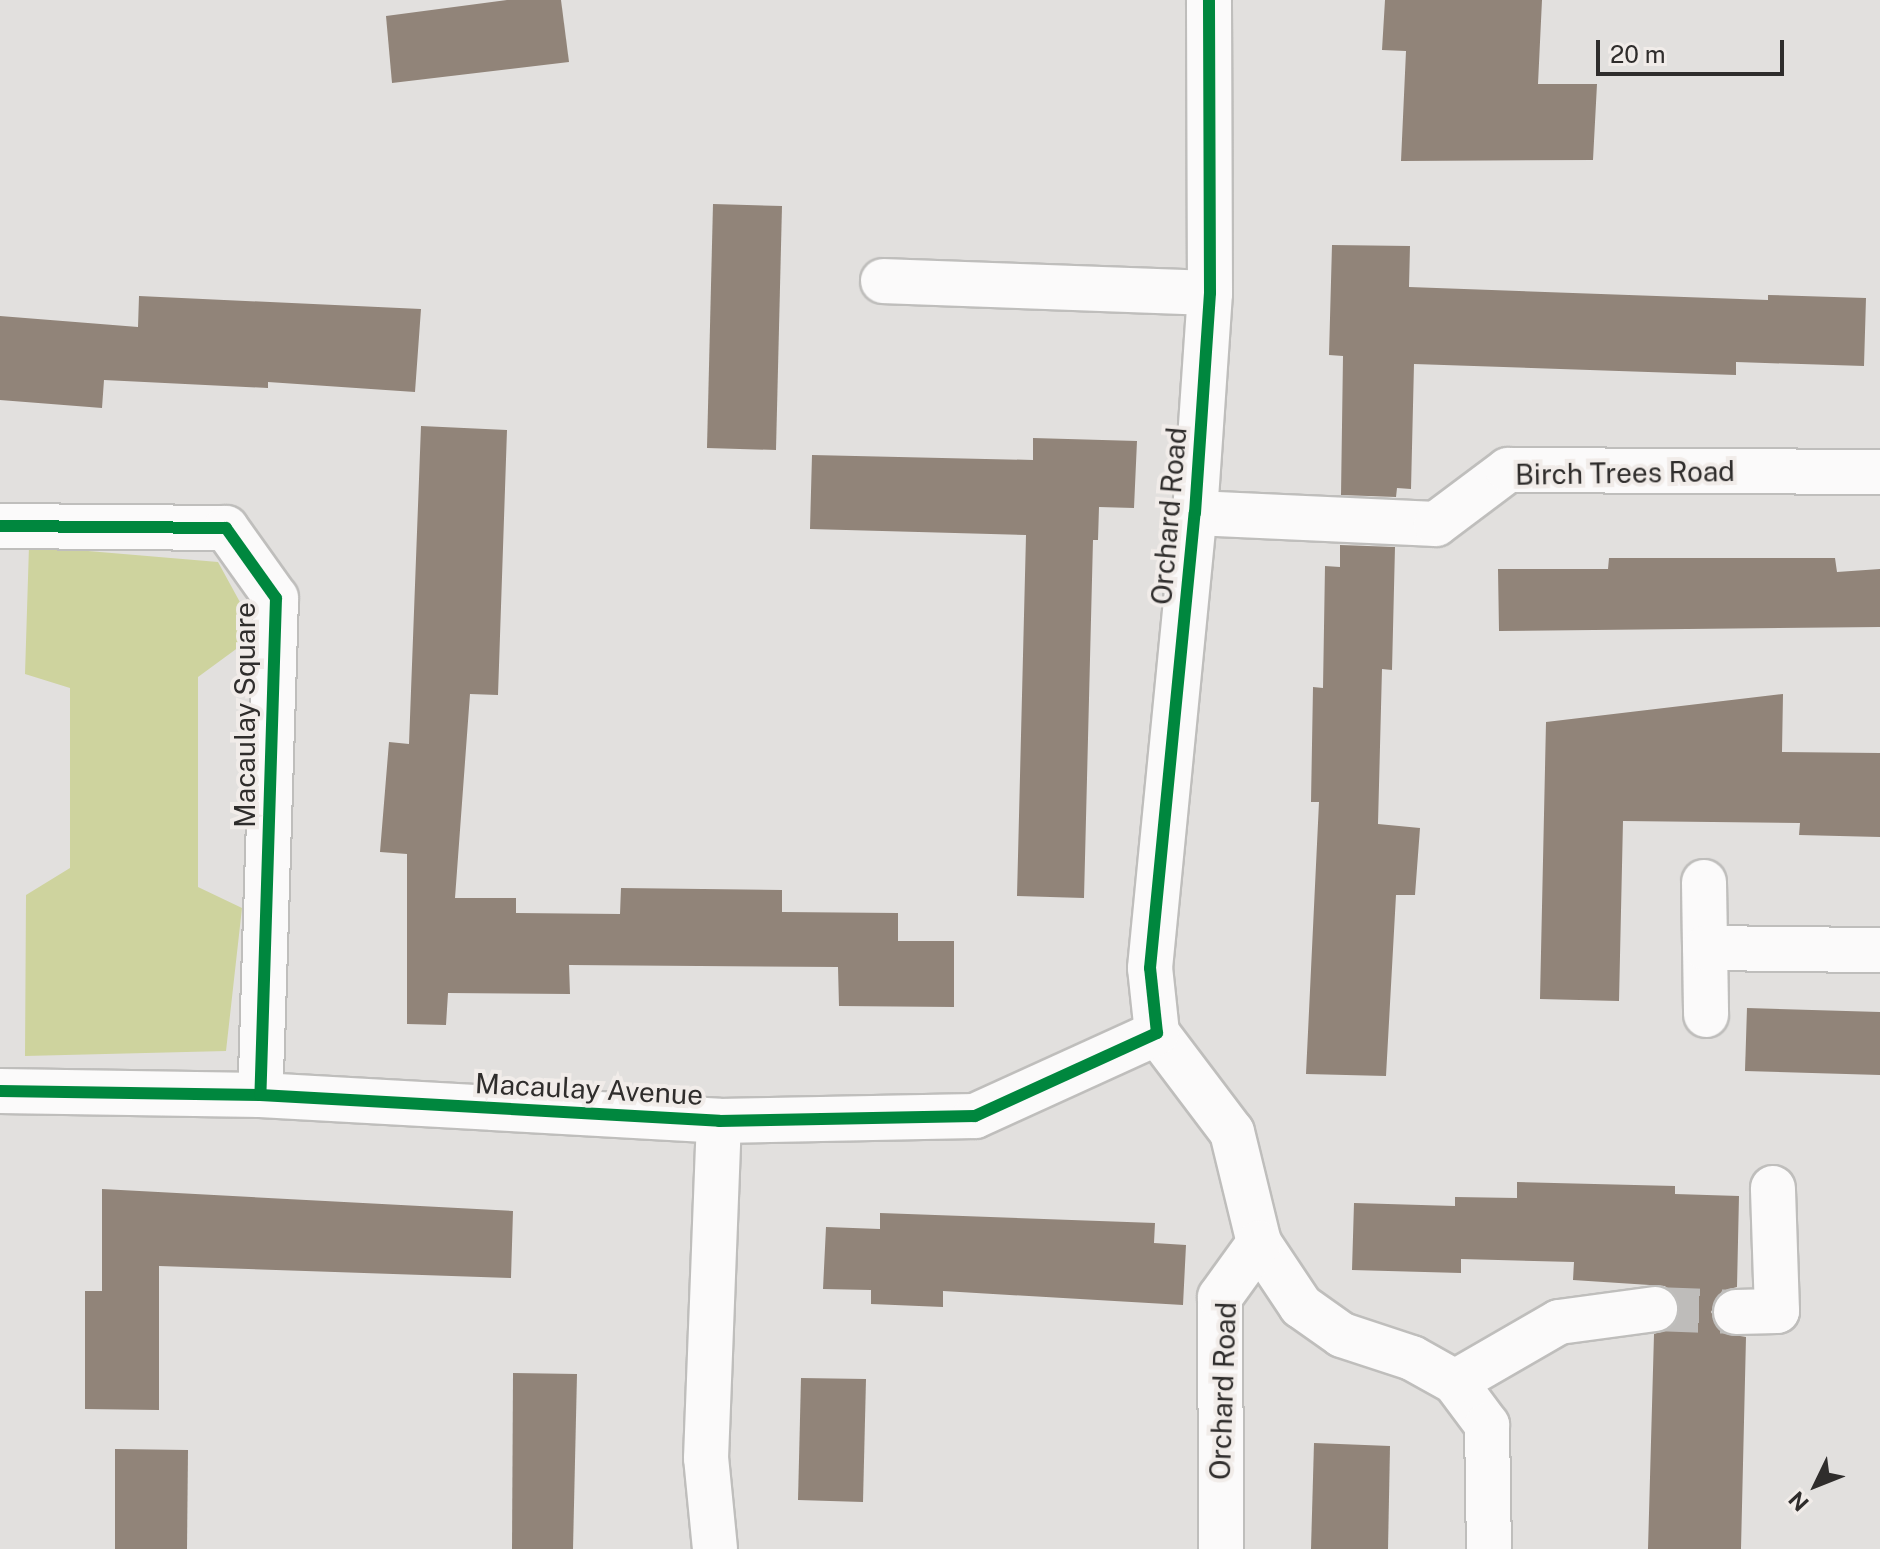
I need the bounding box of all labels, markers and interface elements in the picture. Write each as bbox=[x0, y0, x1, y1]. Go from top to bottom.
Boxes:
scale bar bbox=[1600, 24, 1788, 74]
text: 20 m bbox=[1610, 40, 1666, 68]
street label: Orchard Road bbox=[1144, 426, 1194, 606]
street label: Birch Trees Road bbox=[1515, 454, 1735, 492]
street label: Macaulay Square bbox=[228, 602, 262, 828]
street label: Macaulay Avenue bbox=[474, 1066, 704, 1112]
street label: Orchard Road bbox=[1203, 1301, 1243, 1481]
north arrow bbox=[1776, 1445, 1856, 1525]
text: N bbox=[1783, 1486, 1814, 1517]

